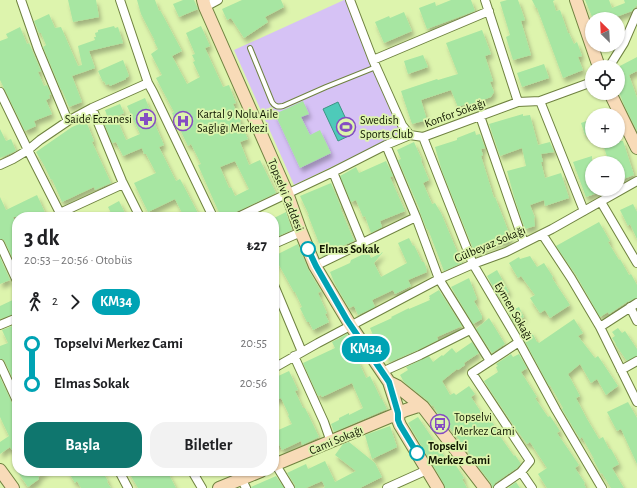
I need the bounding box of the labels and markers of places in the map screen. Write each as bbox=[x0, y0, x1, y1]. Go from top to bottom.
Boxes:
pharmacy icon: Saide Eczanesi bbox=[135, 108, 157, 130]
place label: Kartal 9 Nolu Aile Sağlığı Merkezi bbox=[197, 108, 278, 134]
hospital icon: Kartal 9 Nolu Aile Sağlığı Merkezi bbox=[172, 110, 194, 132]
place label: Saide Eczanesi bbox=[65, 113, 132, 125]
place label: Swedish Sports Club bbox=[360, 114, 413, 140]
sports icon: Swedish Sports Club bbox=[335, 116, 357, 138]
marker: Elmas Sokak bbox=[300, 241, 316, 257]
place label: Elmas Sokak bbox=[319, 243, 379, 255]
place label: Topselvi Merkez Cami bbox=[454, 411, 515, 437]
bus stop icon: Topselvi Merkez Cami bbox=[429, 413, 451, 435]
place label: Topselvi̇ Merkez Cami̇ bbox=[428, 440, 490, 466]
marker: Topselvi̇ Merkez Cami̇ bbox=[409, 445, 425, 461]

